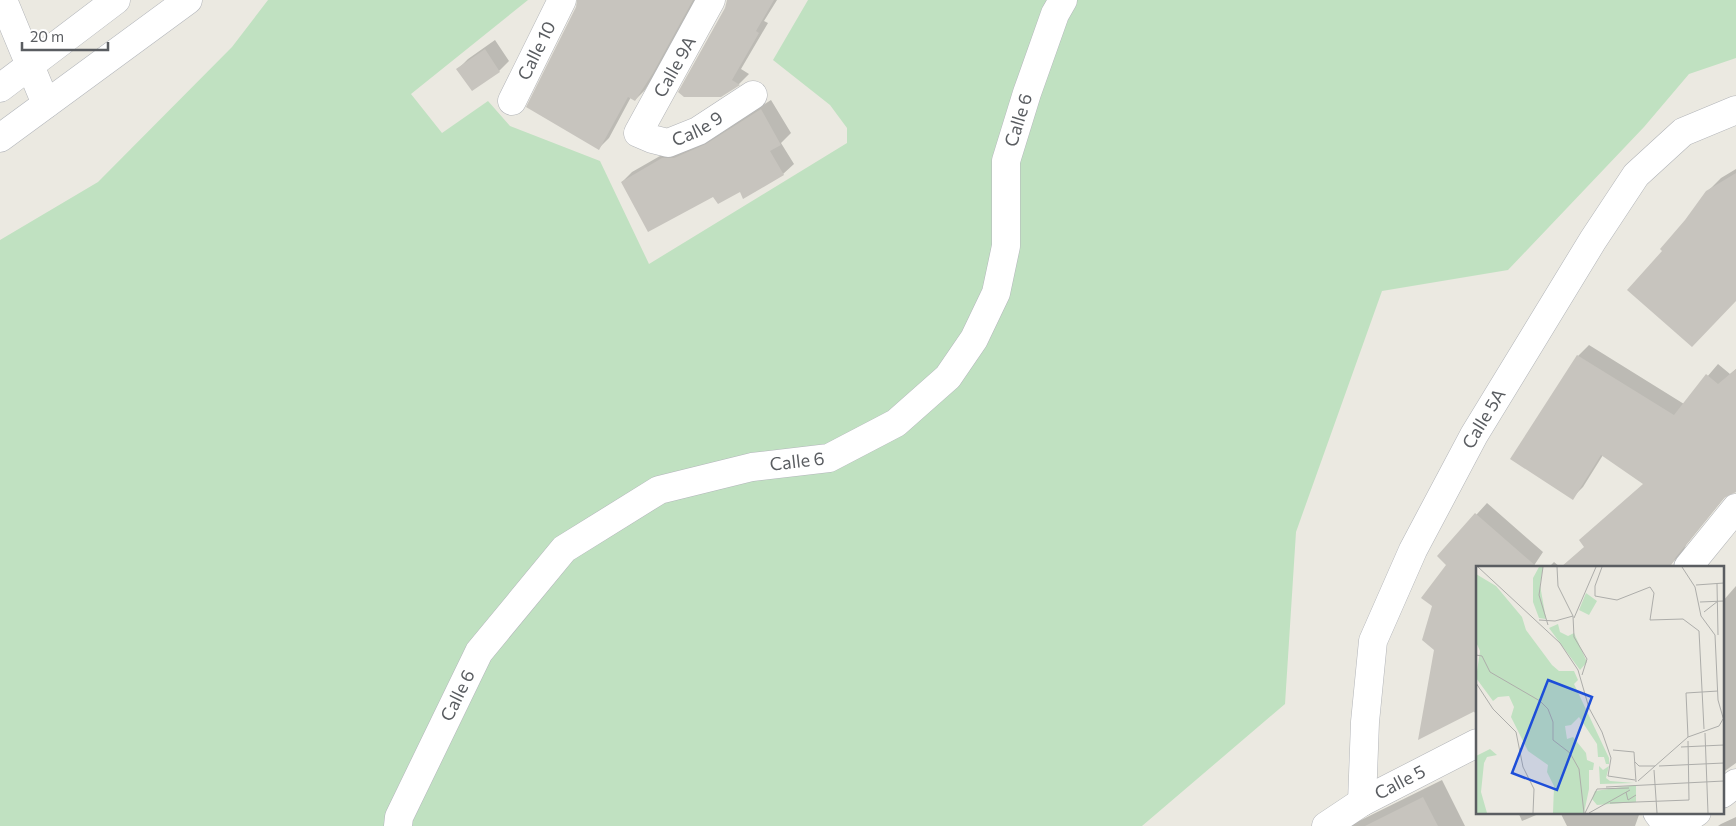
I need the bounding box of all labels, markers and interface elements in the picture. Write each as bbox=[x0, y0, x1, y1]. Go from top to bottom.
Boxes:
street label: Calle 10 bbox=[512, 17, 560, 84]
scale bar bbox=[22, 20, 109, 52]
text: 20 m bbox=[30, 27, 64, 45]
street label: Calle 9A bbox=[648, 32, 700, 101]
street label: Calle 6 bbox=[999, 90, 1036, 149]
street label: Calle 9 bbox=[668, 106, 727, 150]
street label: Calle 5A bbox=[1457, 384, 1510, 452]
street label: Calle 6 bbox=[768, 447, 825, 475]
inset map bbox=[1476, 566, 1724, 814]
street label: Calle 6 bbox=[435, 666, 479, 725]
street label: Calle 5 bbox=[1370, 759, 1429, 804]

